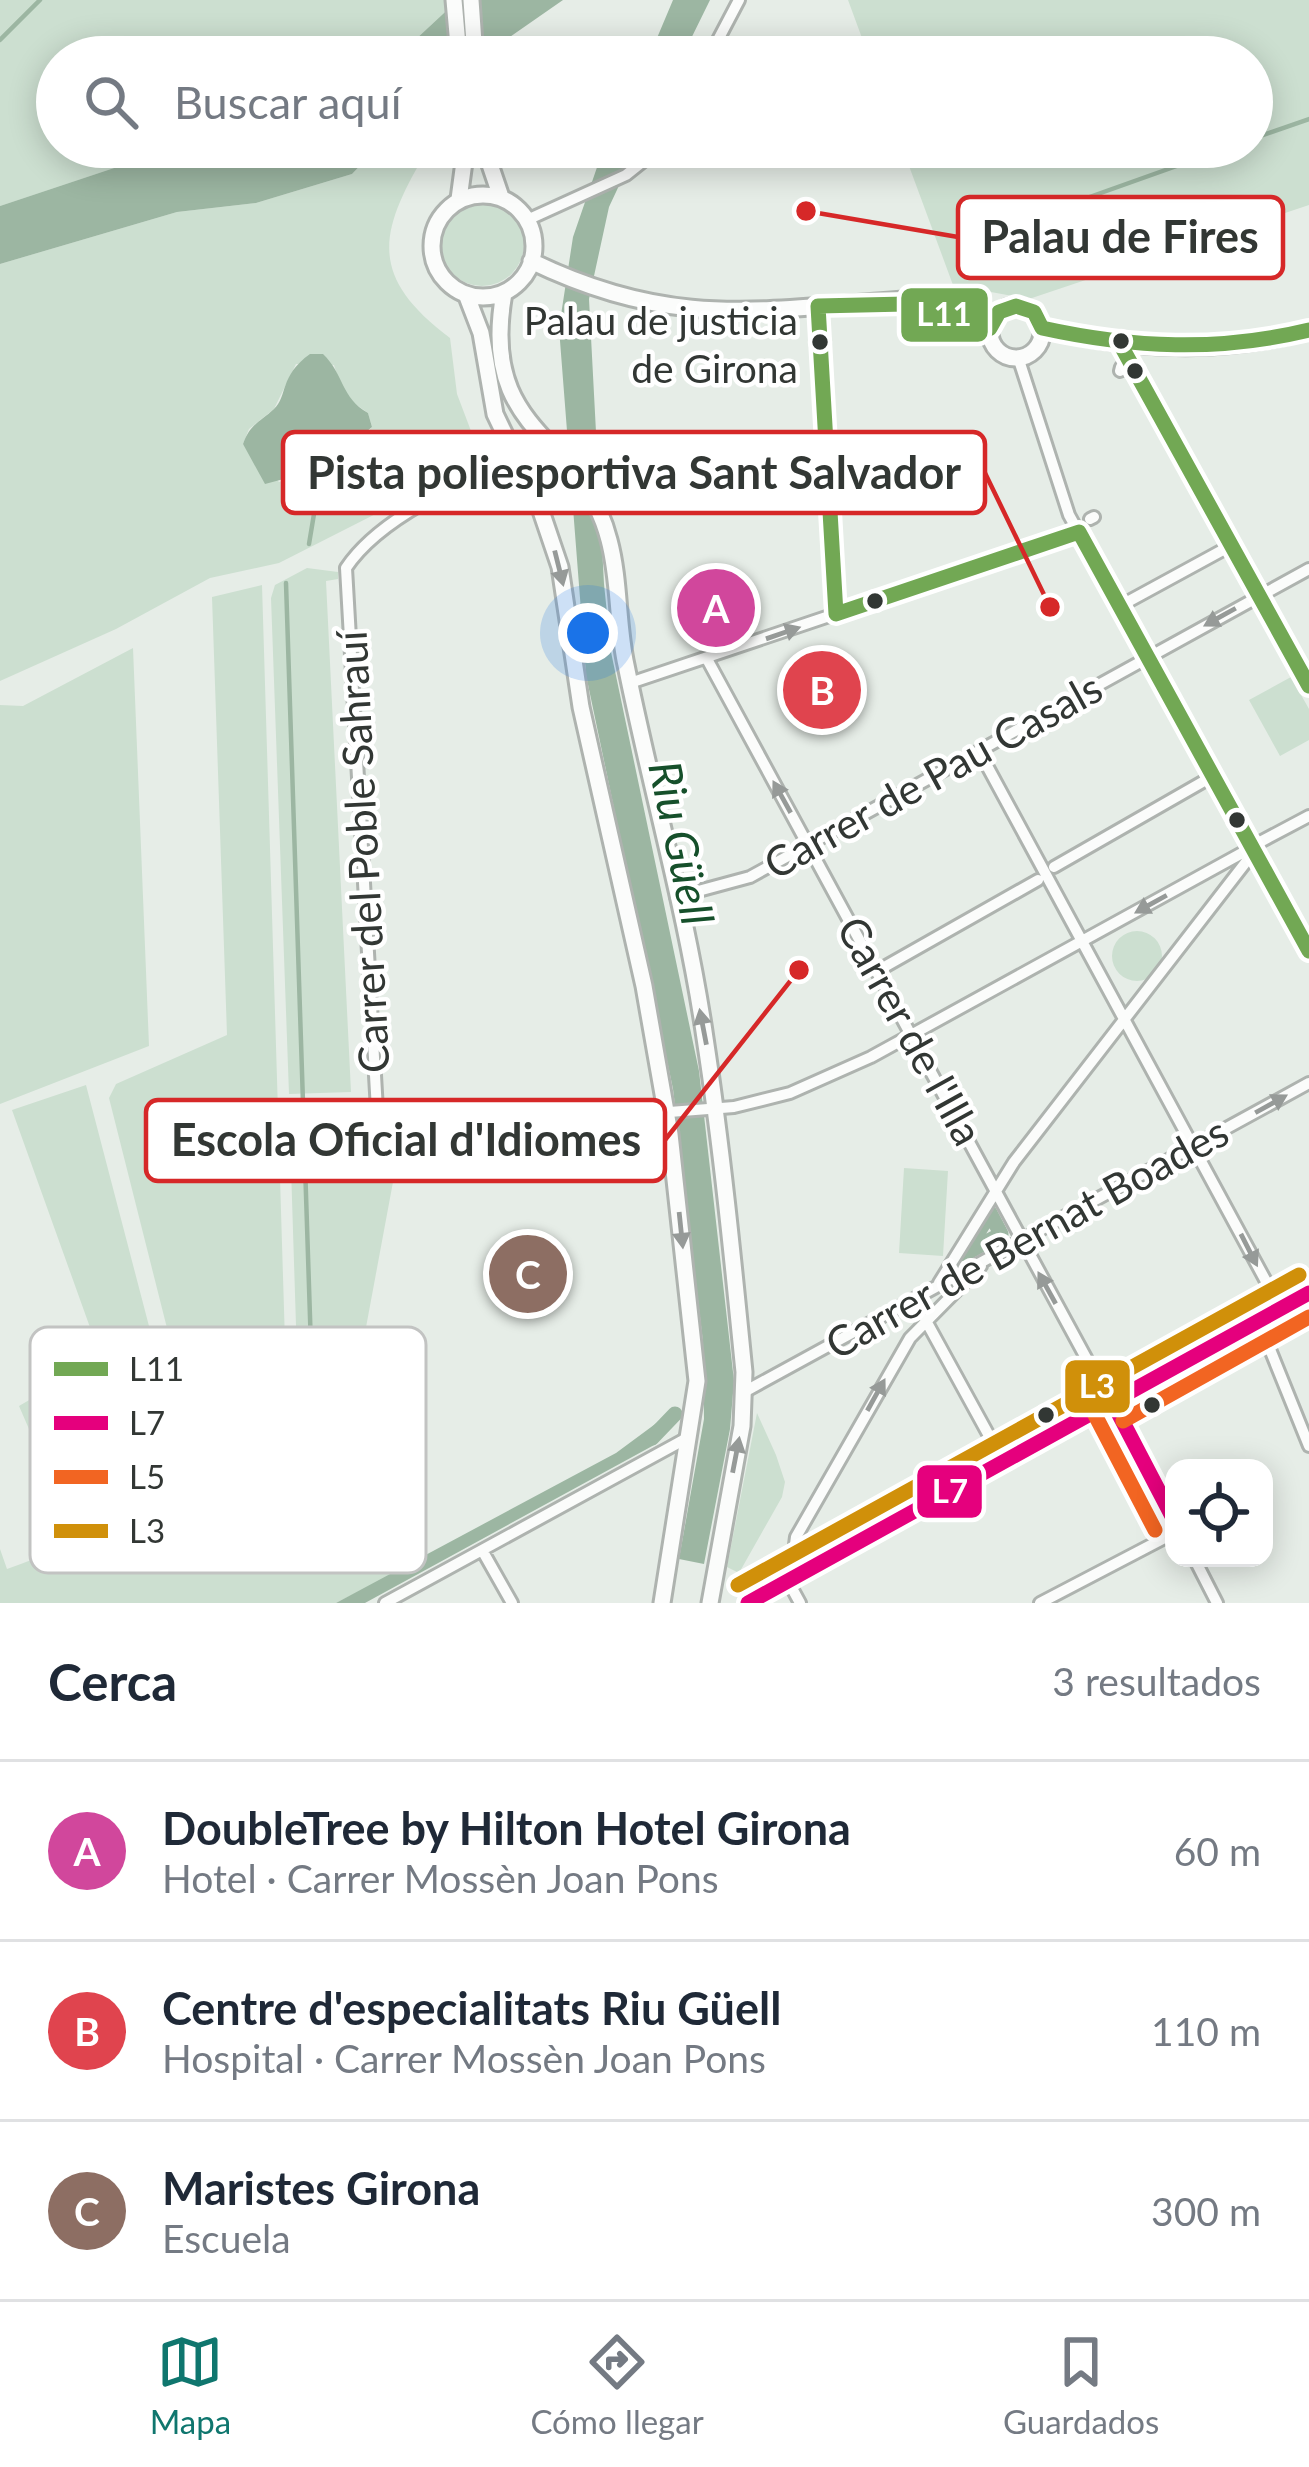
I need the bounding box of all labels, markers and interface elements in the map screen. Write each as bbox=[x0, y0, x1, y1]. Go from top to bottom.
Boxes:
search box bbox=[36, 36, 1273, 168]
icon: search bbox=[78, 69, 144, 135]
text: Buscar aquí bbox=[174, 75, 401, 129]
callout: Palau de Fires bbox=[958, 197, 1283, 278]
text: Palau de Fires bbox=[981, 209, 1259, 263]
line badge: L11 bbox=[899, 286, 990, 344]
text: L11 bbox=[916, 293, 972, 333]
place label: Palau de justicia de Girona bbox=[524, 297, 798, 391]
unlabelled marker bbox=[1110, 330, 1132, 352]
marker: Palau de justicia de Girona bbox=[809, 331, 831, 353]
unlabelled marker bbox=[1124, 360, 1146, 382]
callout: Pista poliesportiva Sant Salvador bbox=[283, 432, 985, 513]
text: Pista poliesportiva Sant Salvador bbox=[307, 445, 961, 499]
one-way arrow bbox=[551, 549, 570, 586]
pin: A bbox=[677, 563, 755, 653]
unlabelled marker bbox=[864, 590, 886, 612]
your location bbox=[558, 603, 618, 663]
one-way arrow bbox=[1204, 606, 1237, 627]
one-way arrow bbox=[765, 623, 801, 641]
street label: Carrer del Poble Sahrauí bbox=[325, 628, 399, 1074]
pin: B bbox=[783, 645, 861, 735]
street label: Carrer de Pau Casals bbox=[755, 662, 1110, 889]
water label: Riu Güell bbox=[638, 756, 726, 930]
one-way arrow bbox=[772, 779, 793, 814]
unlabelled marker bbox=[1226, 809, 1248, 831]
one-way arrow bbox=[1133, 893, 1168, 914]
street label: Carrer de l'Illa bbox=[828, 908, 994, 1153]
one-way arrow bbox=[693, 1007, 712, 1045]
one-way arrow bbox=[1254, 1094, 1289, 1115]
callout: Escola Oficial d'Idiomes bbox=[146, 1100, 665, 1181]
street label: Carrer de Bernat Boades bbox=[817, 1106, 1236, 1369]
text: Escola Oficial d'Idiomes bbox=[171, 1112, 641, 1166]
one-way arrow bbox=[672, 1212, 691, 1249]
pin: C bbox=[489, 1229, 567, 1319]
one-way arrow bbox=[1238, 1232, 1259, 1267]
one-way arrow bbox=[1037, 1270, 1058, 1305]
legend bbox=[30, 1327, 426, 1573]
text: L11 bbox=[129, 1348, 184, 1388]
line badge: L3 bbox=[1063, 1358, 1132, 1415]
text: L3 bbox=[1079, 1365, 1115, 1405]
one-way arrow bbox=[865, 1379, 886, 1412]
unlabelled marker bbox=[1141, 1394, 1163, 1416]
text: L7 bbox=[129, 1402, 165, 1442]
unlabelled marker bbox=[1035, 1404, 1057, 1426]
one-way arrow bbox=[727, 1436, 746, 1474]
text: L5 bbox=[129, 1456, 165, 1496]
map controls bbox=[1165, 1459, 1273, 1567]
button: locate bbox=[1165, 1459, 1273, 1567]
line badge: L7 bbox=[915, 1463, 984, 1520]
text: L7 bbox=[932, 1470, 968, 1510]
text: L3 bbox=[129, 1510, 165, 1550]
text: Cerca bbox=[48, 1651, 177, 1712]
text: 3 resultados bbox=[1052, 1658, 1261, 1704]
text: DoubleTree by Hilton Hotel Girona bbox=[162, 1801, 851, 1855]
text: A bbox=[73, 1828, 101, 1874]
text: 60 m bbox=[1174, 1828, 1261, 1874]
text: Hotel · Carrer Mossèn Joan Pons bbox=[162, 1855, 719, 1901]
text: Centre d'especialitats Riu Güell bbox=[162, 1981, 781, 2035]
text: B bbox=[74, 2008, 100, 2054]
text: 110 m bbox=[1151, 2008, 1261, 2054]
text: Hospital · Carrer Mossèn Joan Pons bbox=[162, 2035, 766, 2081]
text: Maristes Girona bbox=[162, 2161, 480, 2215]
text: C bbox=[74, 2188, 100, 2234]
text: 300 m bbox=[1151, 2188, 1261, 2234]
text: Escuela bbox=[162, 2215, 291, 2261]
tab: Mapa bbox=[150, 2329, 231, 2441]
tab: Cómo llegar bbox=[530, 2329, 704, 2441]
tab: Guardados bbox=[1003, 2329, 1159, 2441]

